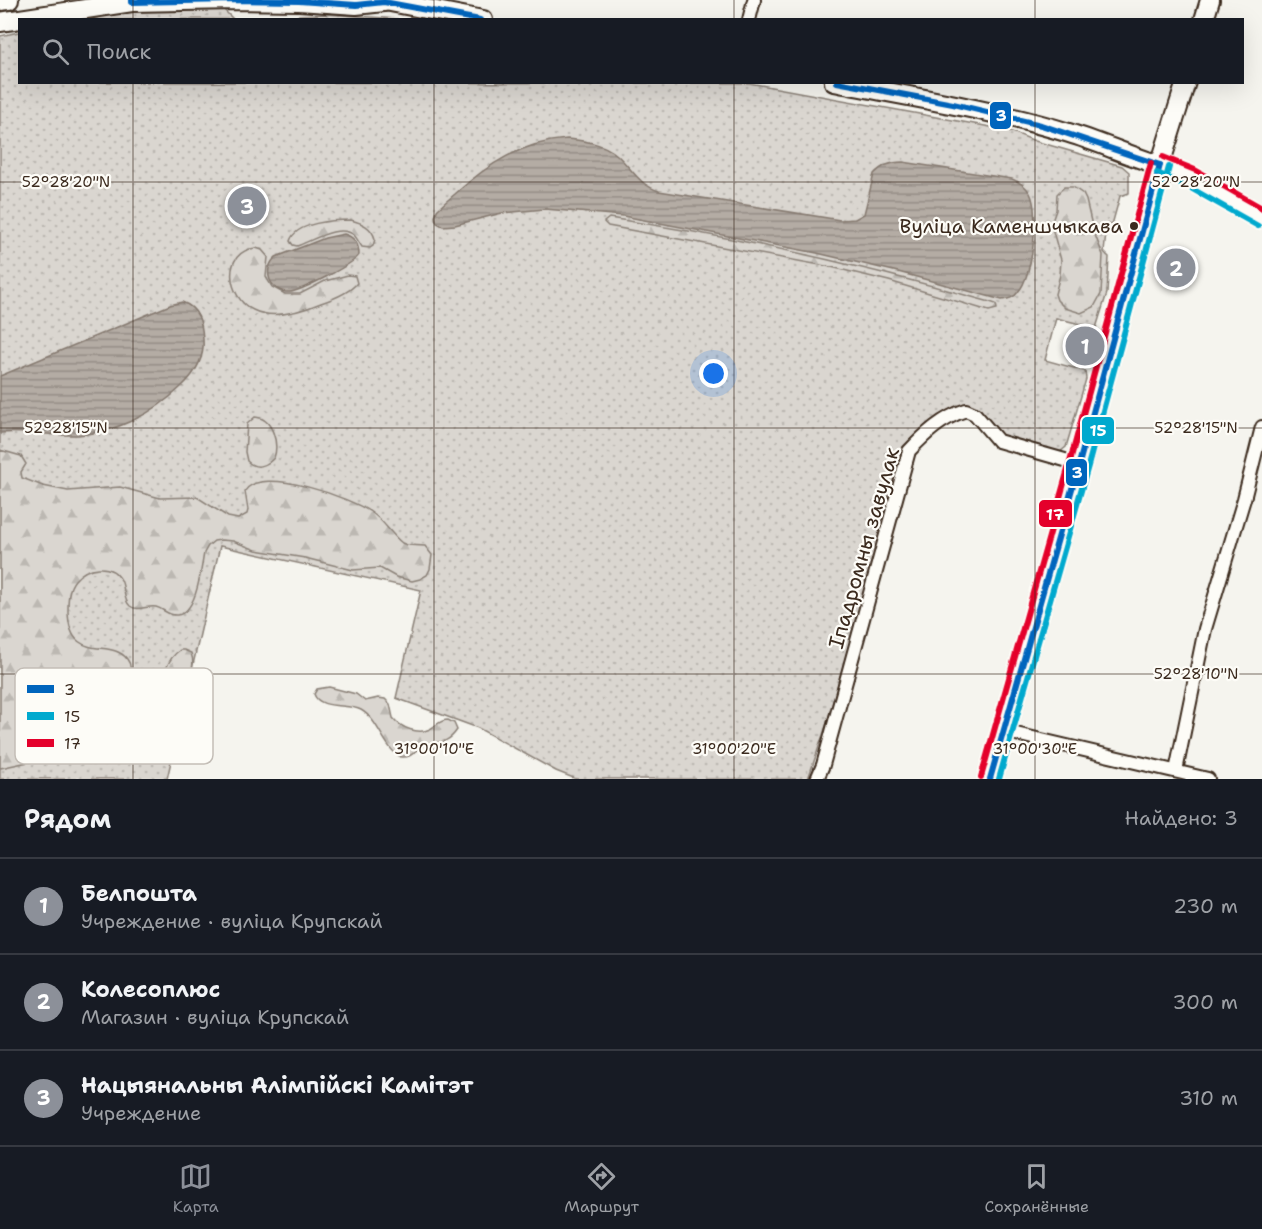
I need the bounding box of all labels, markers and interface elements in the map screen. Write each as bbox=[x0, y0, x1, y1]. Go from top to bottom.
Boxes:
search box bbox=[18, 18, 1244, 84]
icon: search bbox=[39, 35, 72, 68]
text: Поиск bbox=[87, 37, 151, 66]
line badge: 3 bbox=[989, 101, 1012, 130]
text: 3 bbox=[995, 105, 1007, 126]
text: 52°28'20"N bbox=[22, 172, 110, 192]
text: 52°28'20"N bbox=[1152, 172, 1240, 192]
pin: 3 bbox=[228, 184, 266, 228]
place label: Вуліца Каменшчыкава bbox=[900, 213, 1124, 239]
marker: Вуліца Каменшчыкава bbox=[1128, 220, 1140, 232]
pin: 2 bbox=[1156, 246, 1196, 290]
pin: 1 bbox=[1066, 324, 1104, 368]
your location bbox=[699, 359, 728, 388]
line badge: 15 bbox=[1081, 416, 1115, 445]
text: 52°28'15"N bbox=[24, 418, 108, 438]
text: 52°28'15"N bbox=[1154, 418, 1238, 438]
text: 15 bbox=[1089, 420, 1107, 441]
street label: Іпадромны завулак bbox=[822, 444, 906, 652]
line badge: 3 bbox=[1065, 458, 1088, 487]
text: 3 bbox=[1071, 462, 1083, 483]
line badge: 17 bbox=[1038, 499, 1073, 528]
text: 17 bbox=[1046, 504, 1064, 525]
text: 52°28'10"N bbox=[1154, 664, 1238, 684]
legend bbox=[15, 668, 213, 764]
text: 3 bbox=[64, 679, 75, 700]
text: 15 bbox=[64, 706, 80, 727]
text: 17 bbox=[64, 733, 81, 754]
text: 31°00'10"E bbox=[394, 739, 474, 759]
text: 31°00'20"E bbox=[692, 739, 776, 759]
text: 31°00'30"E bbox=[993, 739, 1077, 759]
text: Рядом bbox=[24, 801, 111, 836]
text: Найдено: 3 bbox=[1125, 805, 1238, 831]
text: Белпошта bbox=[81, 879, 197, 908]
text: 1 bbox=[39, 893, 48, 919]
text: 230 m bbox=[1173, 893, 1238, 919]
text: Учреждение · вуліца Крупскай bbox=[81, 908, 383, 934]
text: Колесоплюс bbox=[81, 975, 220, 1004]
text: 2 bbox=[37, 989, 51, 1015]
text: 300 m bbox=[1172, 989, 1238, 1015]
text: Магазин · вуліца Крупскай bbox=[81, 1004, 349, 1030]
text: Нацыянальны Алімпійскі Камітэт bbox=[81, 1071, 474, 1100]
text: 3 bbox=[37, 1085, 51, 1111]
text: 310 m bbox=[1179, 1085, 1238, 1111]
text: Учреждение bbox=[81, 1100, 201, 1126]
tab: Карта bbox=[173, 1160, 219, 1217]
tab: Маршрут bbox=[564, 1160, 639, 1217]
tab: Сохранённые bbox=[985, 1160, 1089, 1217]

